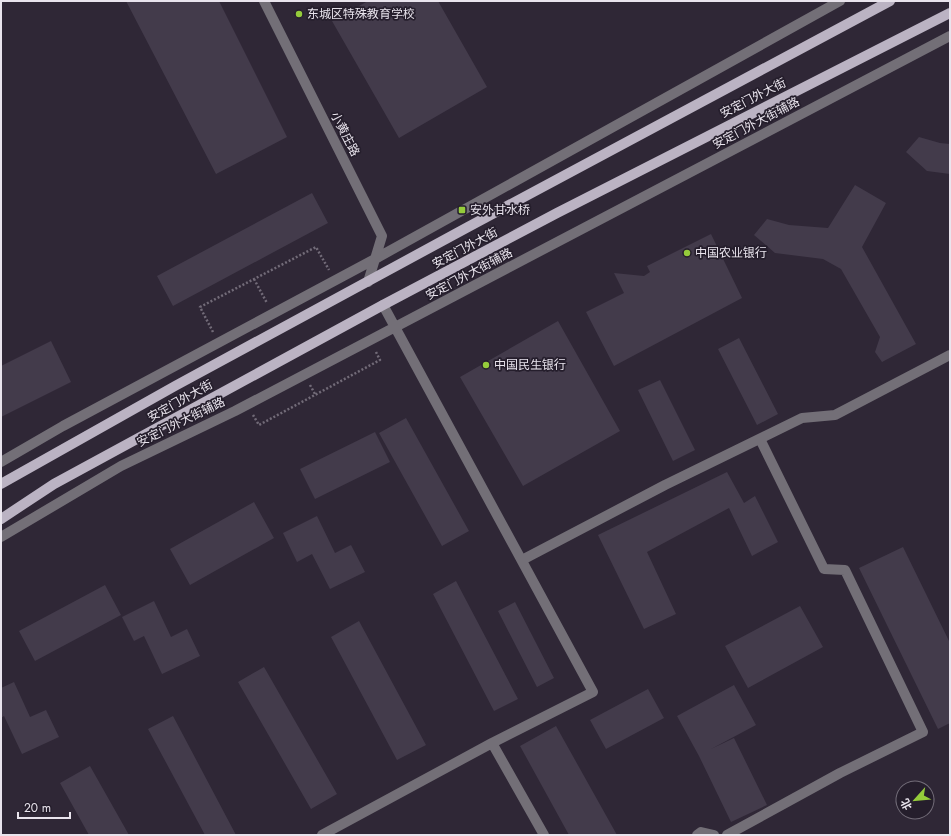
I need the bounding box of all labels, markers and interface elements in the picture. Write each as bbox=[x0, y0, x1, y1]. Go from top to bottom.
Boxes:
place label: 东城区特殊教育学校 bbox=[307, 5, 415, 23]
marker: 东城区特殊教育学校 bbox=[294, 9, 304, 19]
street label: 安定门外大街 bbox=[717, 74, 789, 122]
street label: 安定门外大街辅路 bbox=[709, 93, 803, 153]
street label: 小黄庄路 bbox=[326, 109, 364, 159]
place label: 安外甘水桥 bbox=[470, 201, 530, 219]
marker: 安外甘水桥 bbox=[457, 205, 467, 215]
street label: 安定门外大街 bbox=[429, 223, 501, 273]
street label: 安定门外大街辅路 bbox=[422, 244, 516, 304]
place label: 中国农业银行 bbox=[695, 244, 767, 262]
marker: 中国农业银行 bbox=[682, 248, 692, 258]
place label: 中国民生银行 bbox=[494, 356, 566, 374]
marker: 中国民生银行 bbox=[481, 360, 491, 370]
street label: 安定门外大街 bbox=[144, 376, 216, 426]
street label: 安定门外大街辅路 bbox=[134, 393, 228, 451]
north arrow bbox=[895, 780, 935, 820]
scale bar bbox=[18, 794, 70, 820]
text: 北 bbox=[896, 796, 916, 813]
text: 20 m bbox=[24, 799, 51, 817]

